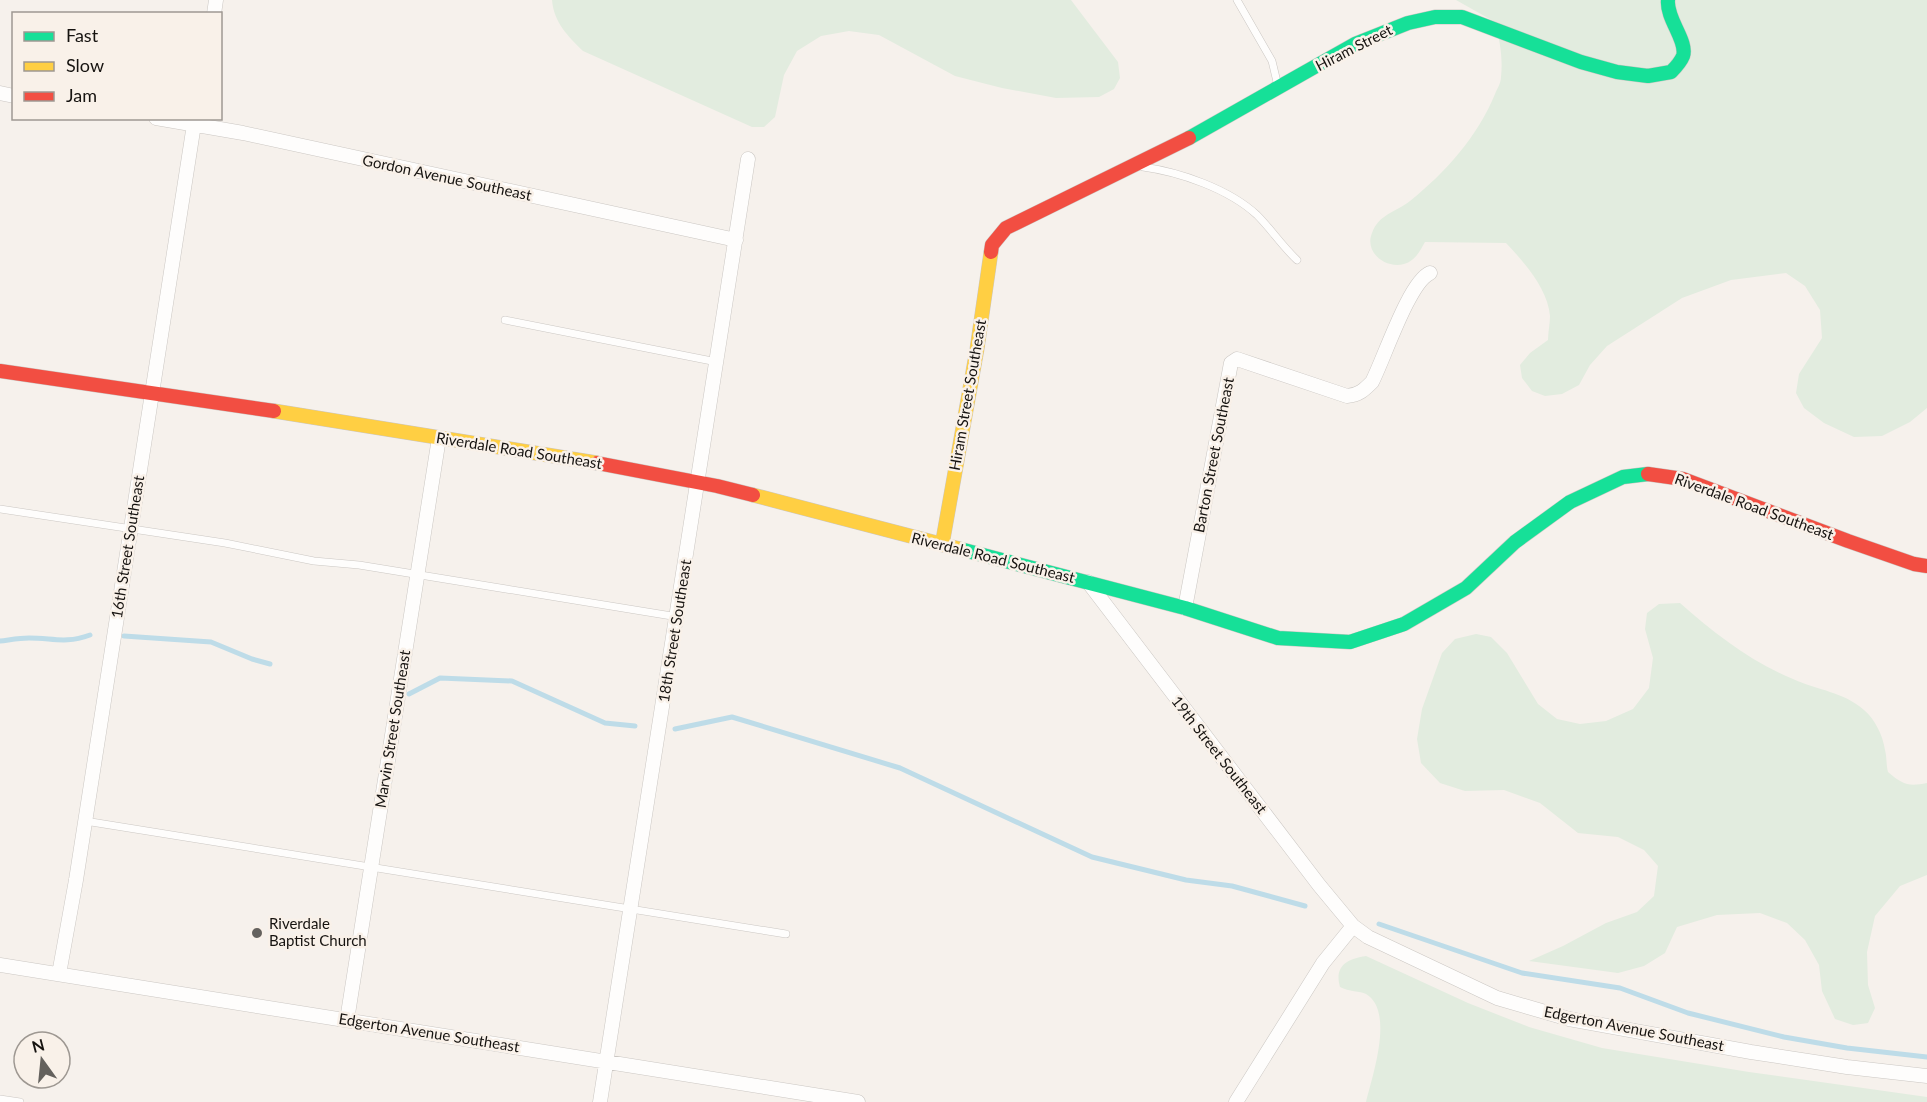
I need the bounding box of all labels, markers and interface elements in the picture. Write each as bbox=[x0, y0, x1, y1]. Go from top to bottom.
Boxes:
legend bbox=[12, 12, 222, 120]
street label: Hiram Street bbox=[1312, 20, 1395, 74]
text: Fast bbox=[66, 24, 99, 46]
text: Slow bbox=[66, 54, 104, 76]
text: Jam bbox=[66, 84, 97, 106]
street label: Gordon Avenue Southeast bbox=[361, 150, 534, 204]
street label: Hiram Street Southeast bbox=[945, 317, 989, 472]
street label: Barton Street Southeast bbox=[1189, 375, 1237, 534]
street label: Riverdale Road Southeast bbox=[435, 428, 604, 472]
street label: Riverdale Road Southeast bbox=[1672, 469, 1837, 543]
street label: 16th Street Southeast bbox=[107, 474, 147, 620]
street label: Riverdale Road Southeast bbox=[910, 528, 1077, 586]
street label: 18th Street Southeast bbox=[654, 558, 694, 704]
street label: Marvin Street Southeast bbox=[371, 648, 413, 809]
street label: 19th Street Southeast bbox=[1168, 692, 1272, 817]
place label: Riverdale Baptist Church bbox=[269, 914, 367, 949]
marker: Riverdale Baptist Church bbox=[250, 926, 264, 940]
street label: Edgerton Avenue Southeast bbox=[1543, 1002, 1726, 1054]
street label: Edgerton Avenue Southeast bbox=[337, 1009, 521, 1055]
north arrow bbox=[12, 1030, 72, 1090]
text: N bbox=[30, 1034, 46, 1056]

